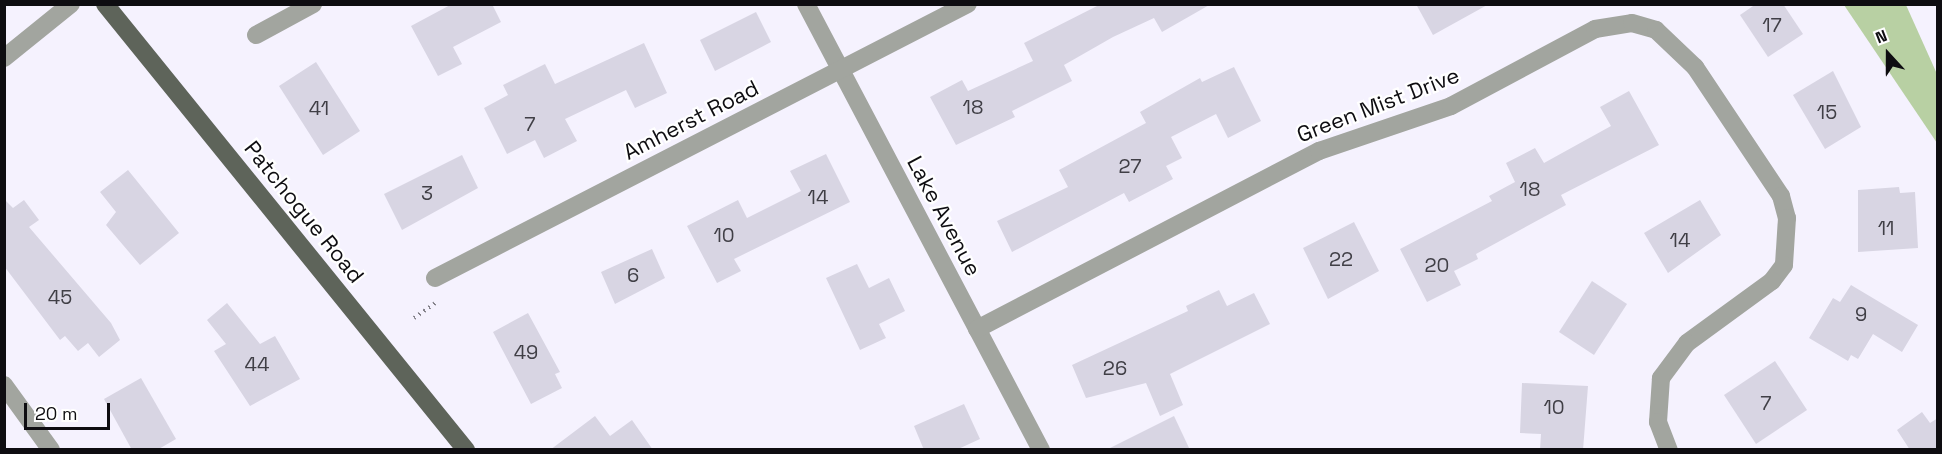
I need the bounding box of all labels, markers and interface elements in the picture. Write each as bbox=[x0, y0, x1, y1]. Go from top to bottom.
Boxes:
house number: 17 bbox=[1762, 13, 1782, 37]
north arrow bbox=[1858, 24, 1918, 84]
text: N bbox=[1873, 25, 1890, 48]
street label: Green Mist Drive bbox=[1293, 62, 1463, 148]
street label: Amherst Road bbox=[619, 75, 763, 165]
house number: 18 bbox=[963, 95, 983, 119]
house number: 41 bbox=[309, 96, 329, 120]
house number: 15 bbox=[1817, 100, 1837, 124]
house number: 7 bbox=[524, 112, 536, 136]
street label: Patchogue Road bbox=[239, 136, 369, 288]
street label: Lake Avenue bbox=[901, 151, 987, 281]
house number: 27 bbox=[1118, 154, 1142, 178]
house number: 18 bbox=[1520, 177, 1540, 201]
house number: 3 bbox=[421, 181, 433, 205]
house number: 14 bbox=[808, 185, 828, 209]
house number: 11 bbox=[1878, 216, 1894, 240]
house number: 10 bbox=[713, 223, 735, 247]
house number: 14 bbox=[1670, 228, 1690, 252]
house number: 22 bbox=[1329, 247, 1353, 271]
house number: 20 bbox=[1425, 253, 1449, 277]
house number: 6 bbox=[627, 263, 639, 287]
house number: 45 bbox=[48, 285, 72, 309]
house number: 9 bbox=[1855, 302, 1867, 326]
house number: 49 bbox=[514, 340, 538, 364]
house number: 44 bbox=[245, 352, 269, 376]
house number: 26 bbox=[1103, 356, 1127, 380]
scale bar bbox=[27, 391, 112, 429]
house number: 7 bbox=[1760, 391, 1772, 415]
house number: 10 bbox=[1543, 395, 1565, 419]
text: 20 m bbox=[35, 402, 78, 425]

